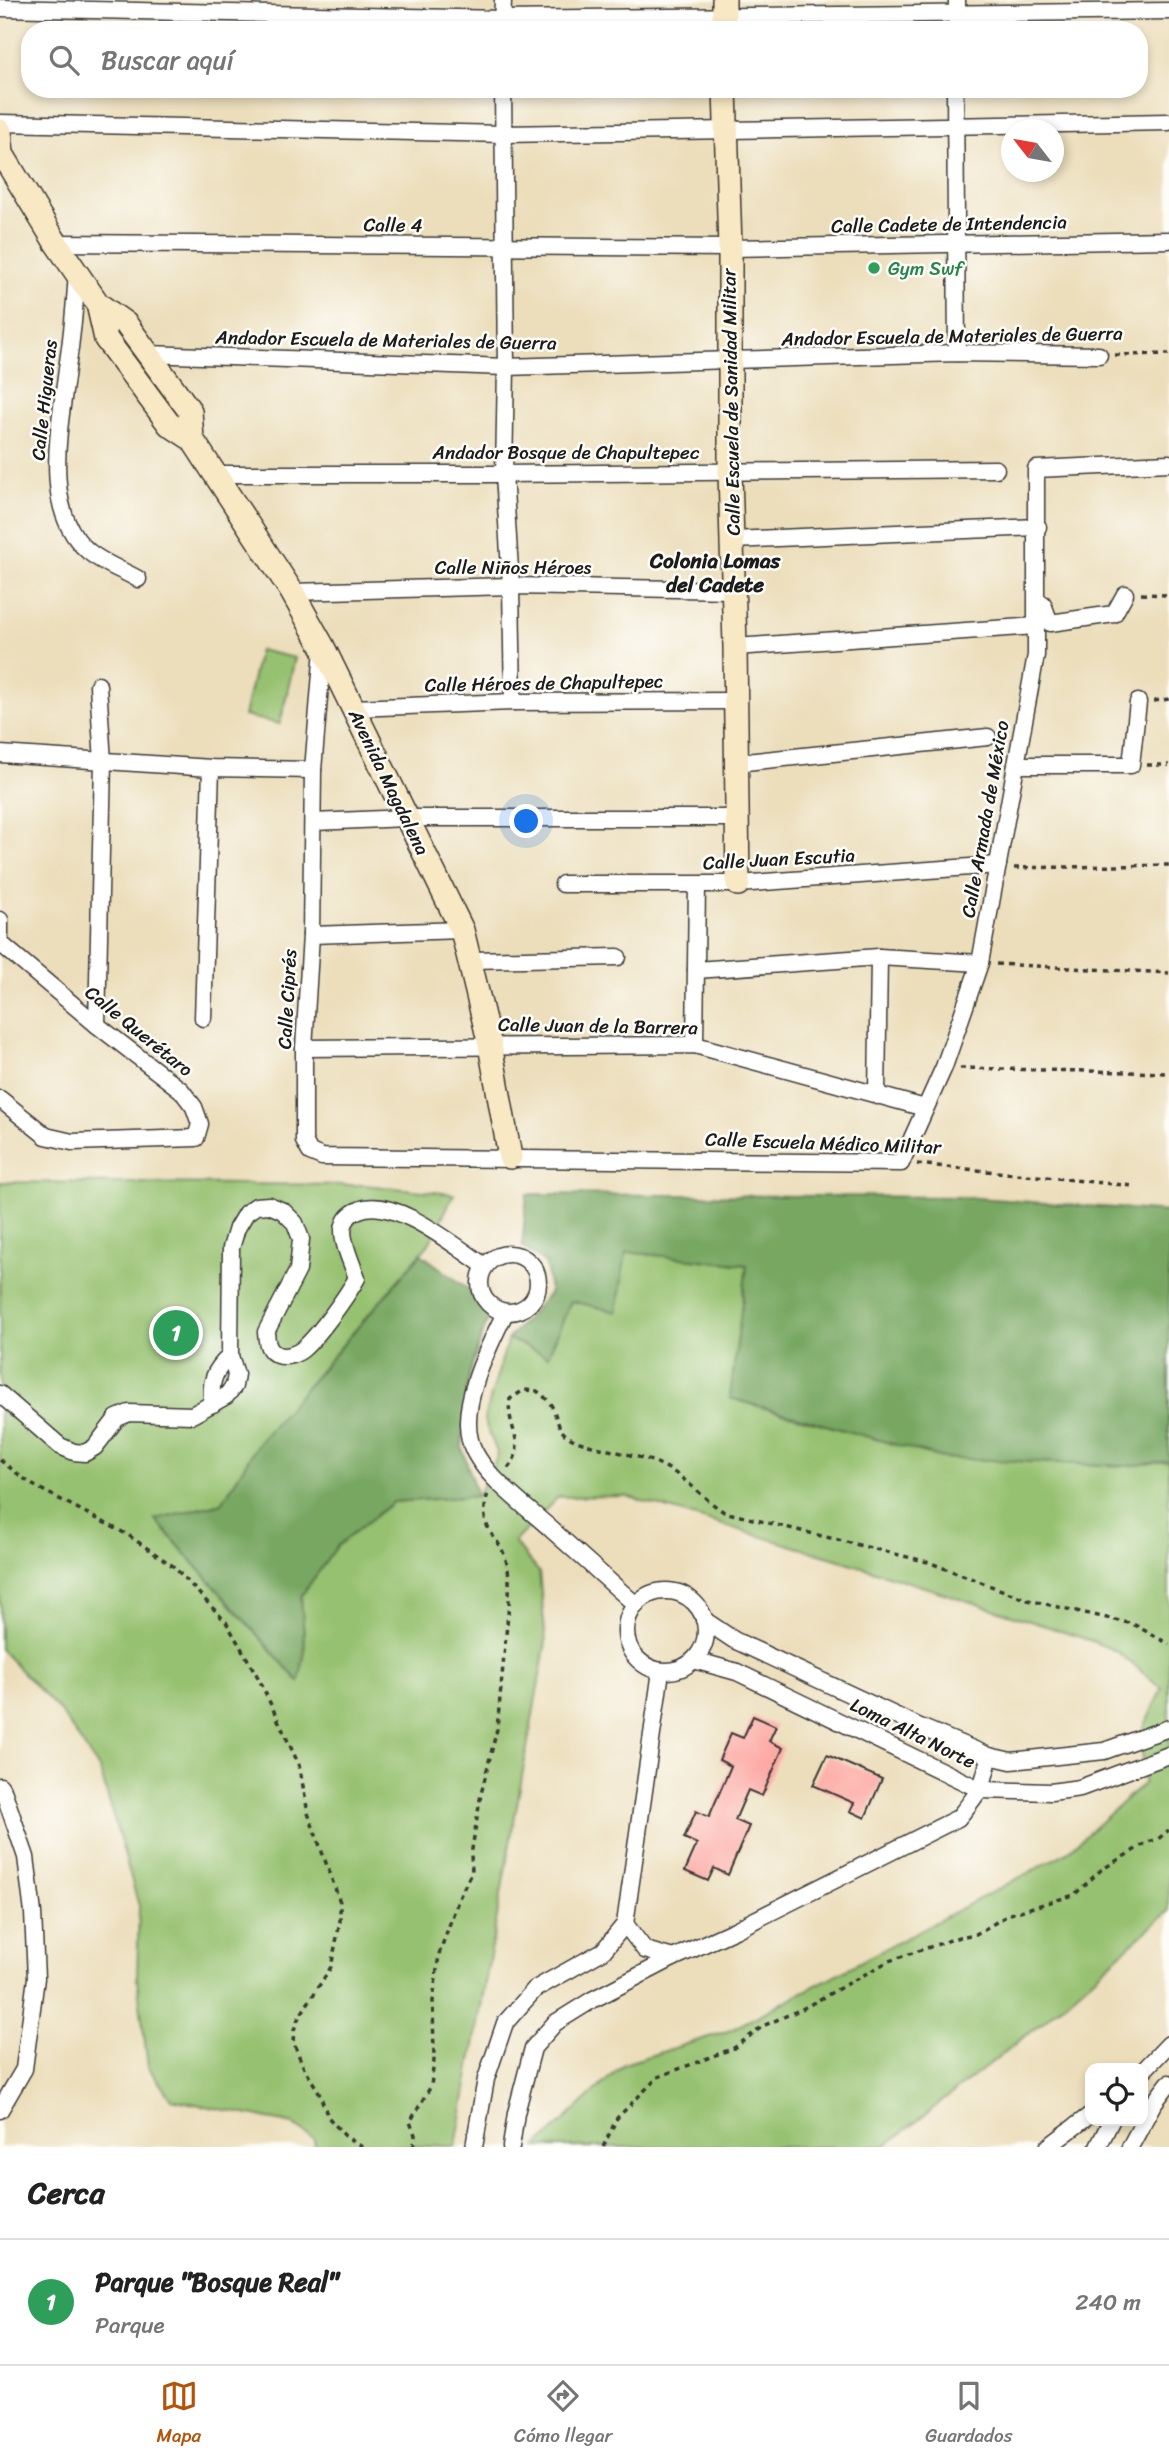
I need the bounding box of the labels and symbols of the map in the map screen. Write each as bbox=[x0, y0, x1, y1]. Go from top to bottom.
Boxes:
north arrow bbox=[1001, 119, 1064, 182]
street label: Calle Cadete de Intendencia bbox=[831, 205, 1068, 243]
street label: Calle 4 bbox=[363, 208, 423, 242]
place label: Gym Swf bbox=[888, 252, 965, 285]
marker: Gym Swf bbox=[866, 260, 882, 276]
street label: Calle Escuela de Sanidad Militar bbox=[712, 267, 750, 536]
street label: Andador Escuela de Materiales de Guerra bbox=[780, 317, 1123, 355]
street label: Andador Escuela de Materiales de Guerra bbox=[214, 321, 557, 359]
street label: Calle Higueras bbox=[21, 338, 67, 462]
street label: Andador Bosque de Chapultepec bbox=[432, 436, 700, 469]
district label: Colonia Lomas del Cadete bbox=[649, 542, 781, 604]
street label: Calle Niños Héroes bbox=[435, 551, 592, 584]
street label: Calle Héroes de Chapultepec bbox=[424, 664, 664, 702]
street label: Avenida Magdalena bbox=[339, 702, 439, 861]
street label: Calle Armada de México bbox=[951, 717, 1019, 920]
your location bbox=[509, 804, 543, 838]
street label: Calle Juan Escutia bbox=[702, 839, 856, 879]
street label: Calle Ciprés bbox=[268, 948, 306, 1050]
street label: Calle Querétaro bbox=[77, 977, 201, 1085]
street label: Calle Juan de la Barrera bbox=[498, 1008, 699, 1044]
street label: Calle Escuela Médico Militar bbox=[705, 1122, 942, 1164]
pin: 1 bbox=[153, 1307, 199, 1359]
street label: Loma Alta Norte bbox=[845, 1688, 982, 1778]

